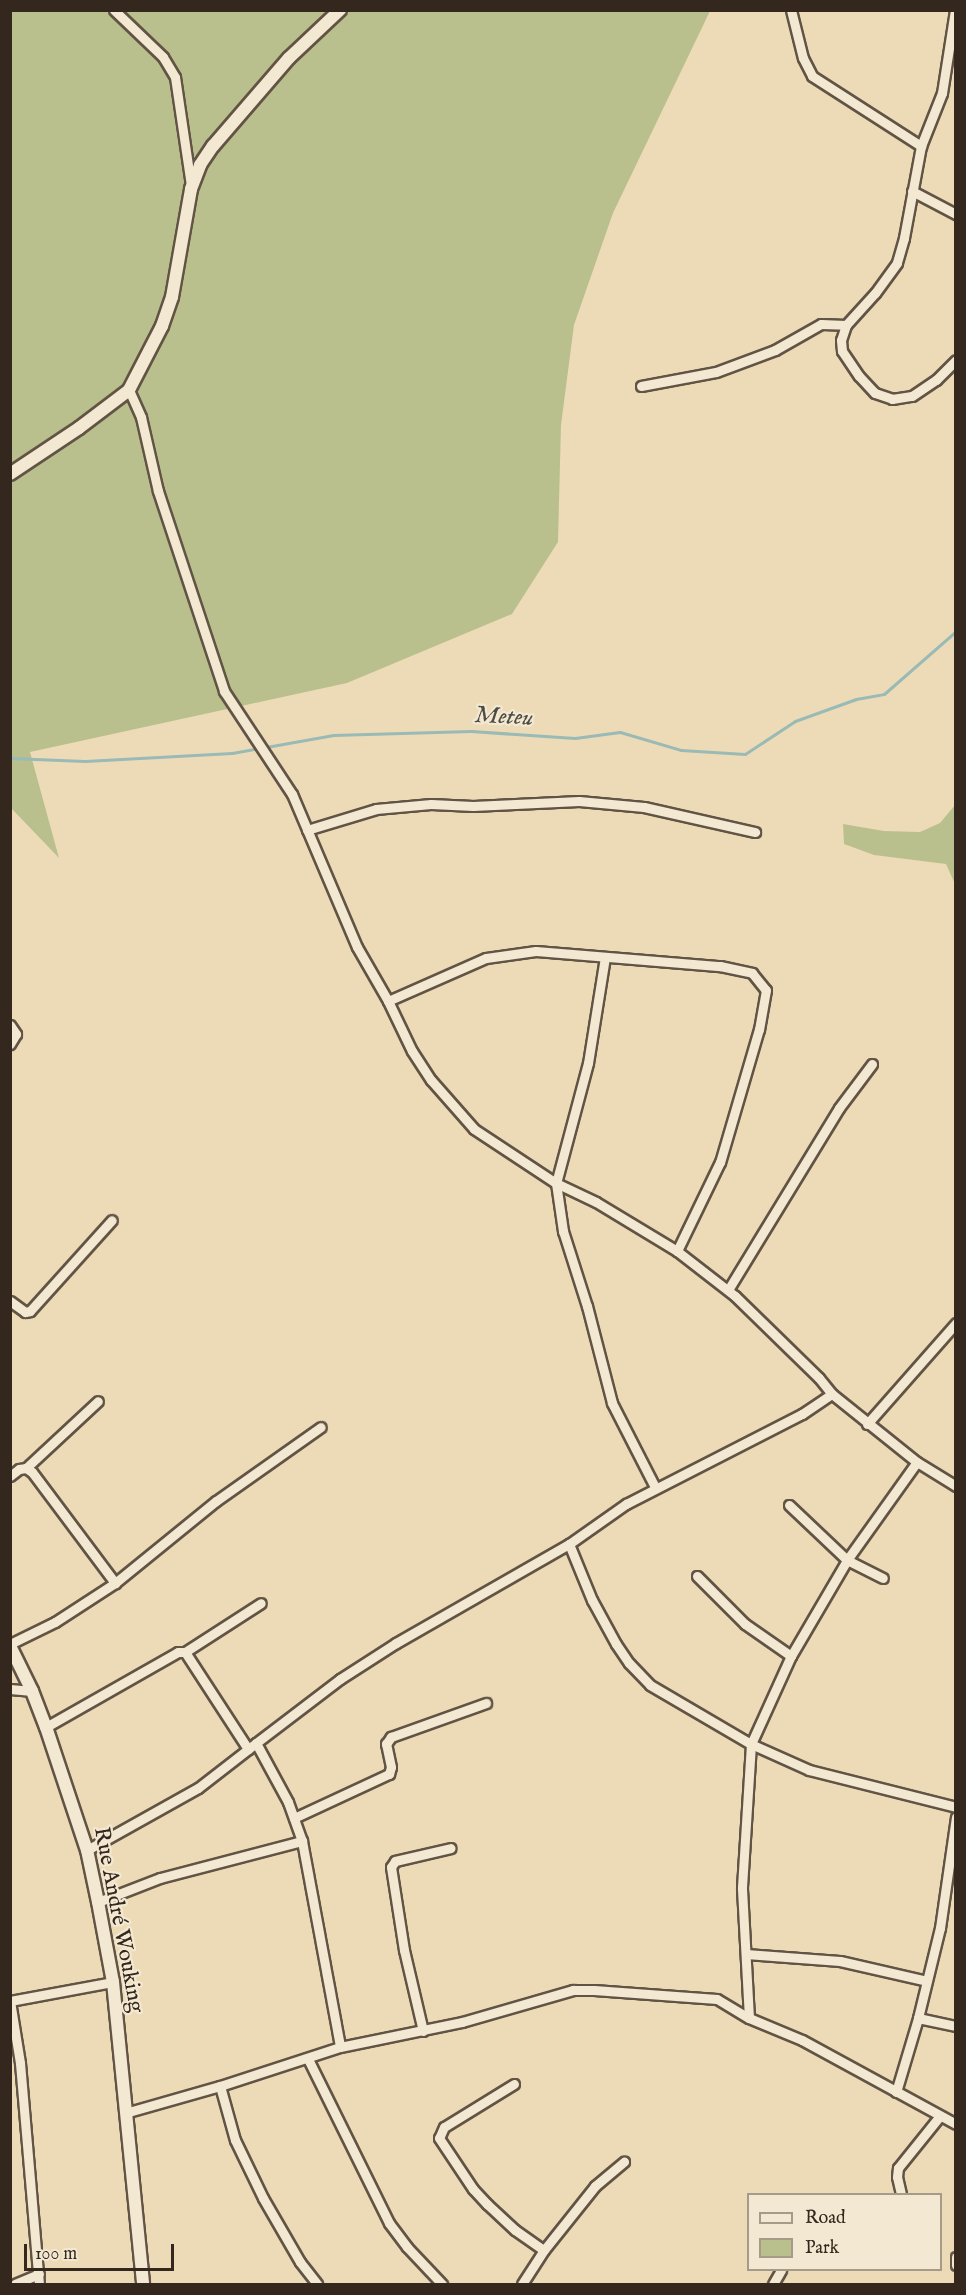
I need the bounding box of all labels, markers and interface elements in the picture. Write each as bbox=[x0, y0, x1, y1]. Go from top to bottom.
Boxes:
water label: Meteu bbox=[474, 701, 534, 733]
street label: Rue André Wouking bbox=[87, 1825, 149, 2015]
legend bbox=[747, 2193, 942, 2271]
text: Road bbox=[805, 2207, 846, 2230]
scale bar bbox=[27, 2232, 177, 2270]
text: Park bbox=[805, 2237, 839, 2260]
text: 100 m bbox=[35, 2243, 77, 2266]

